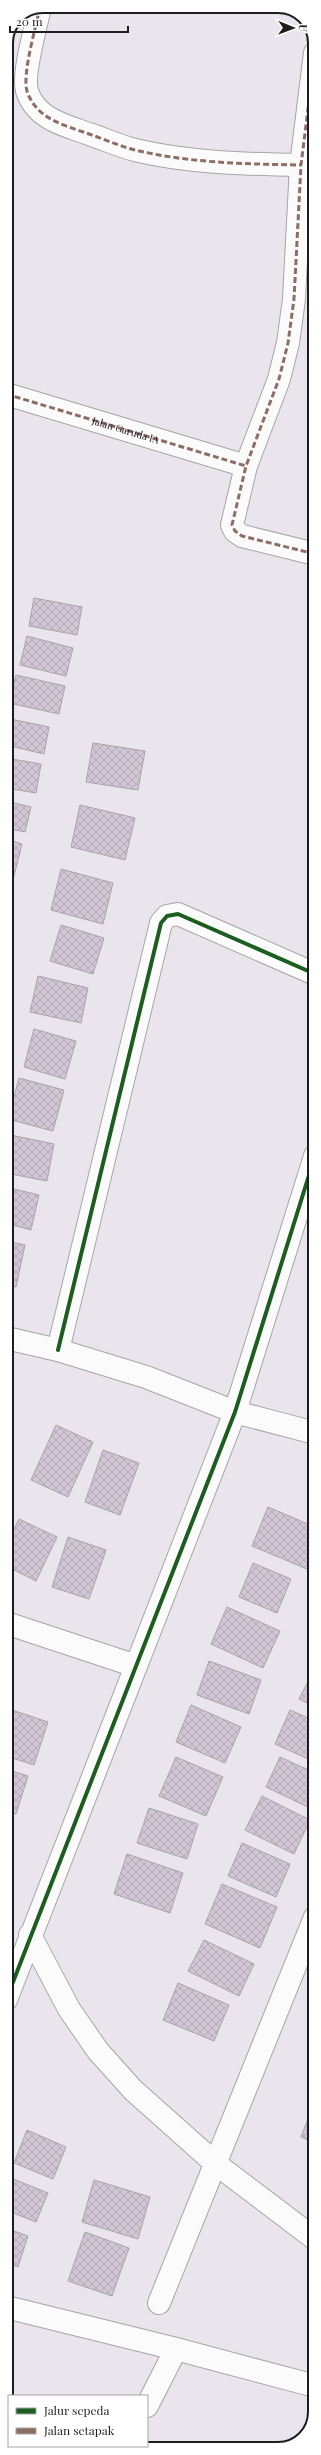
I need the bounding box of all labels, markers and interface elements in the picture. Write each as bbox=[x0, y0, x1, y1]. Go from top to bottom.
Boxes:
scale bar bbox=[10, 8, 128, 34]
north arrow bbox=[273, 8, 313, 48]
text: 20 m bbox=[16, 13, 43, 29]
text: U bbox=[296, 24, 311, 33]
street label: Jalan Garuda IA bbox=[89, 413, 162, 447]
legend bbox=[8, 2395, 148, 2447]
text: Jalur sepeda bbox=[43, 2402, 110, 2418]
text: Jalan setapak bbox=[43, 2422, 115, 2438]

